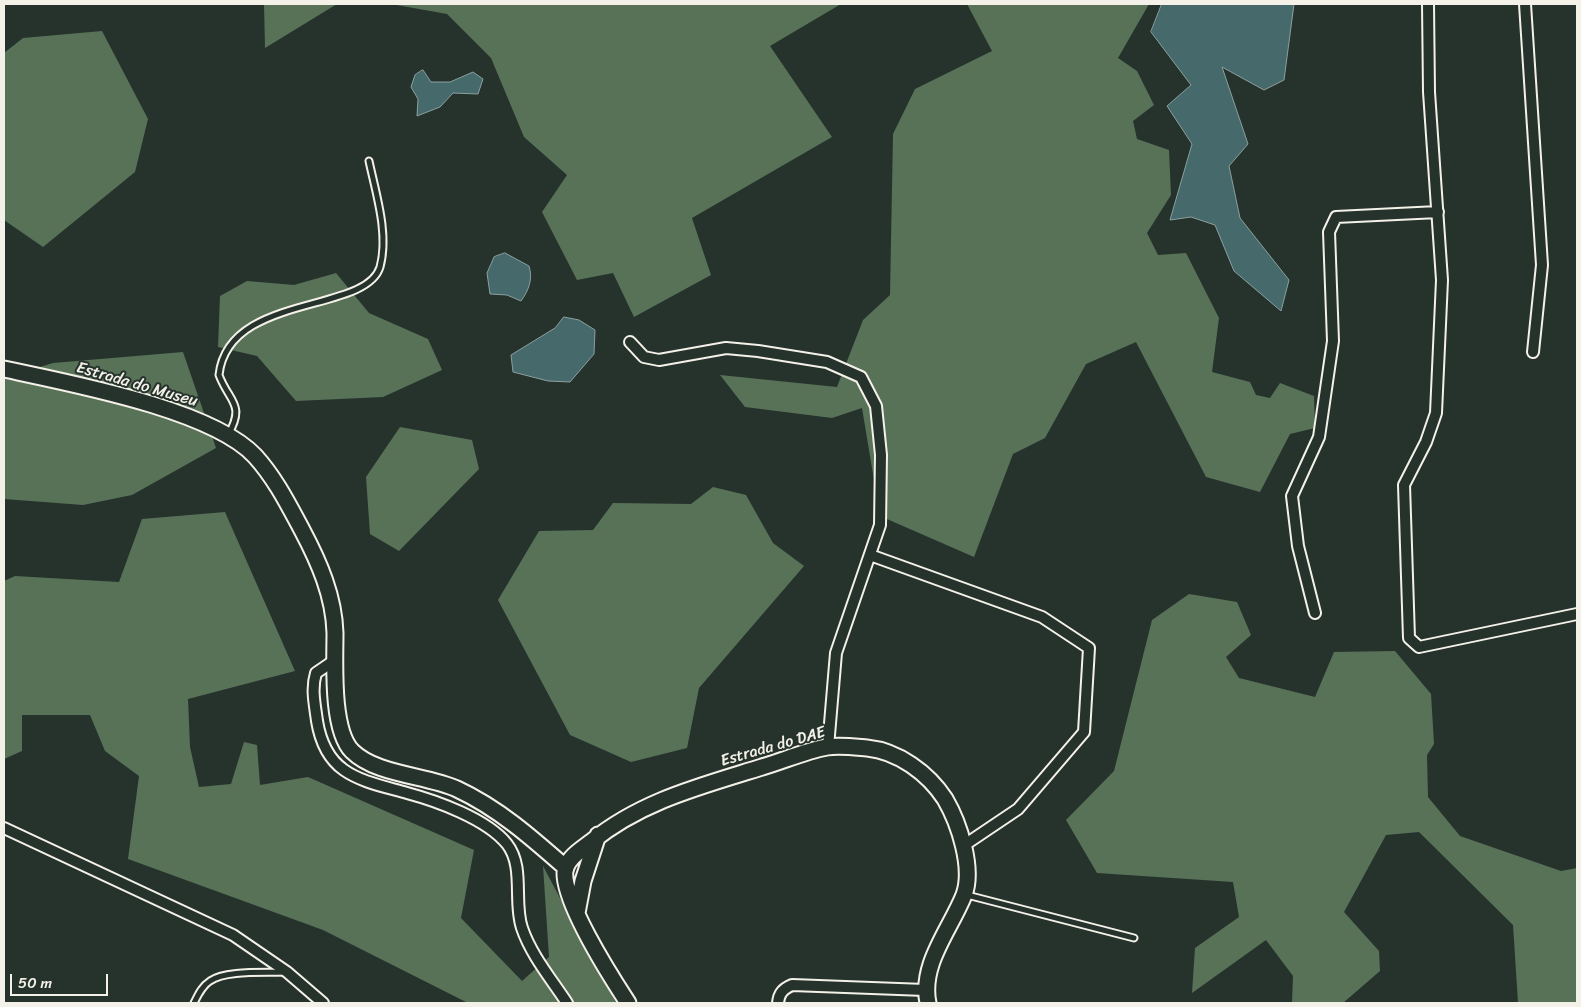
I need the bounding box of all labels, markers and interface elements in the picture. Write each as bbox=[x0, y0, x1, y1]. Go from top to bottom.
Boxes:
street label: Estrada do Museu bbox=[74, 359, 200, 411]
street label: Estrada do DAE bbox=[718, 723, 828, 771]
scale bar bbox=[12, 964, 110, 996]
text: 50 m bbox=[18, 970, 52, 996]

